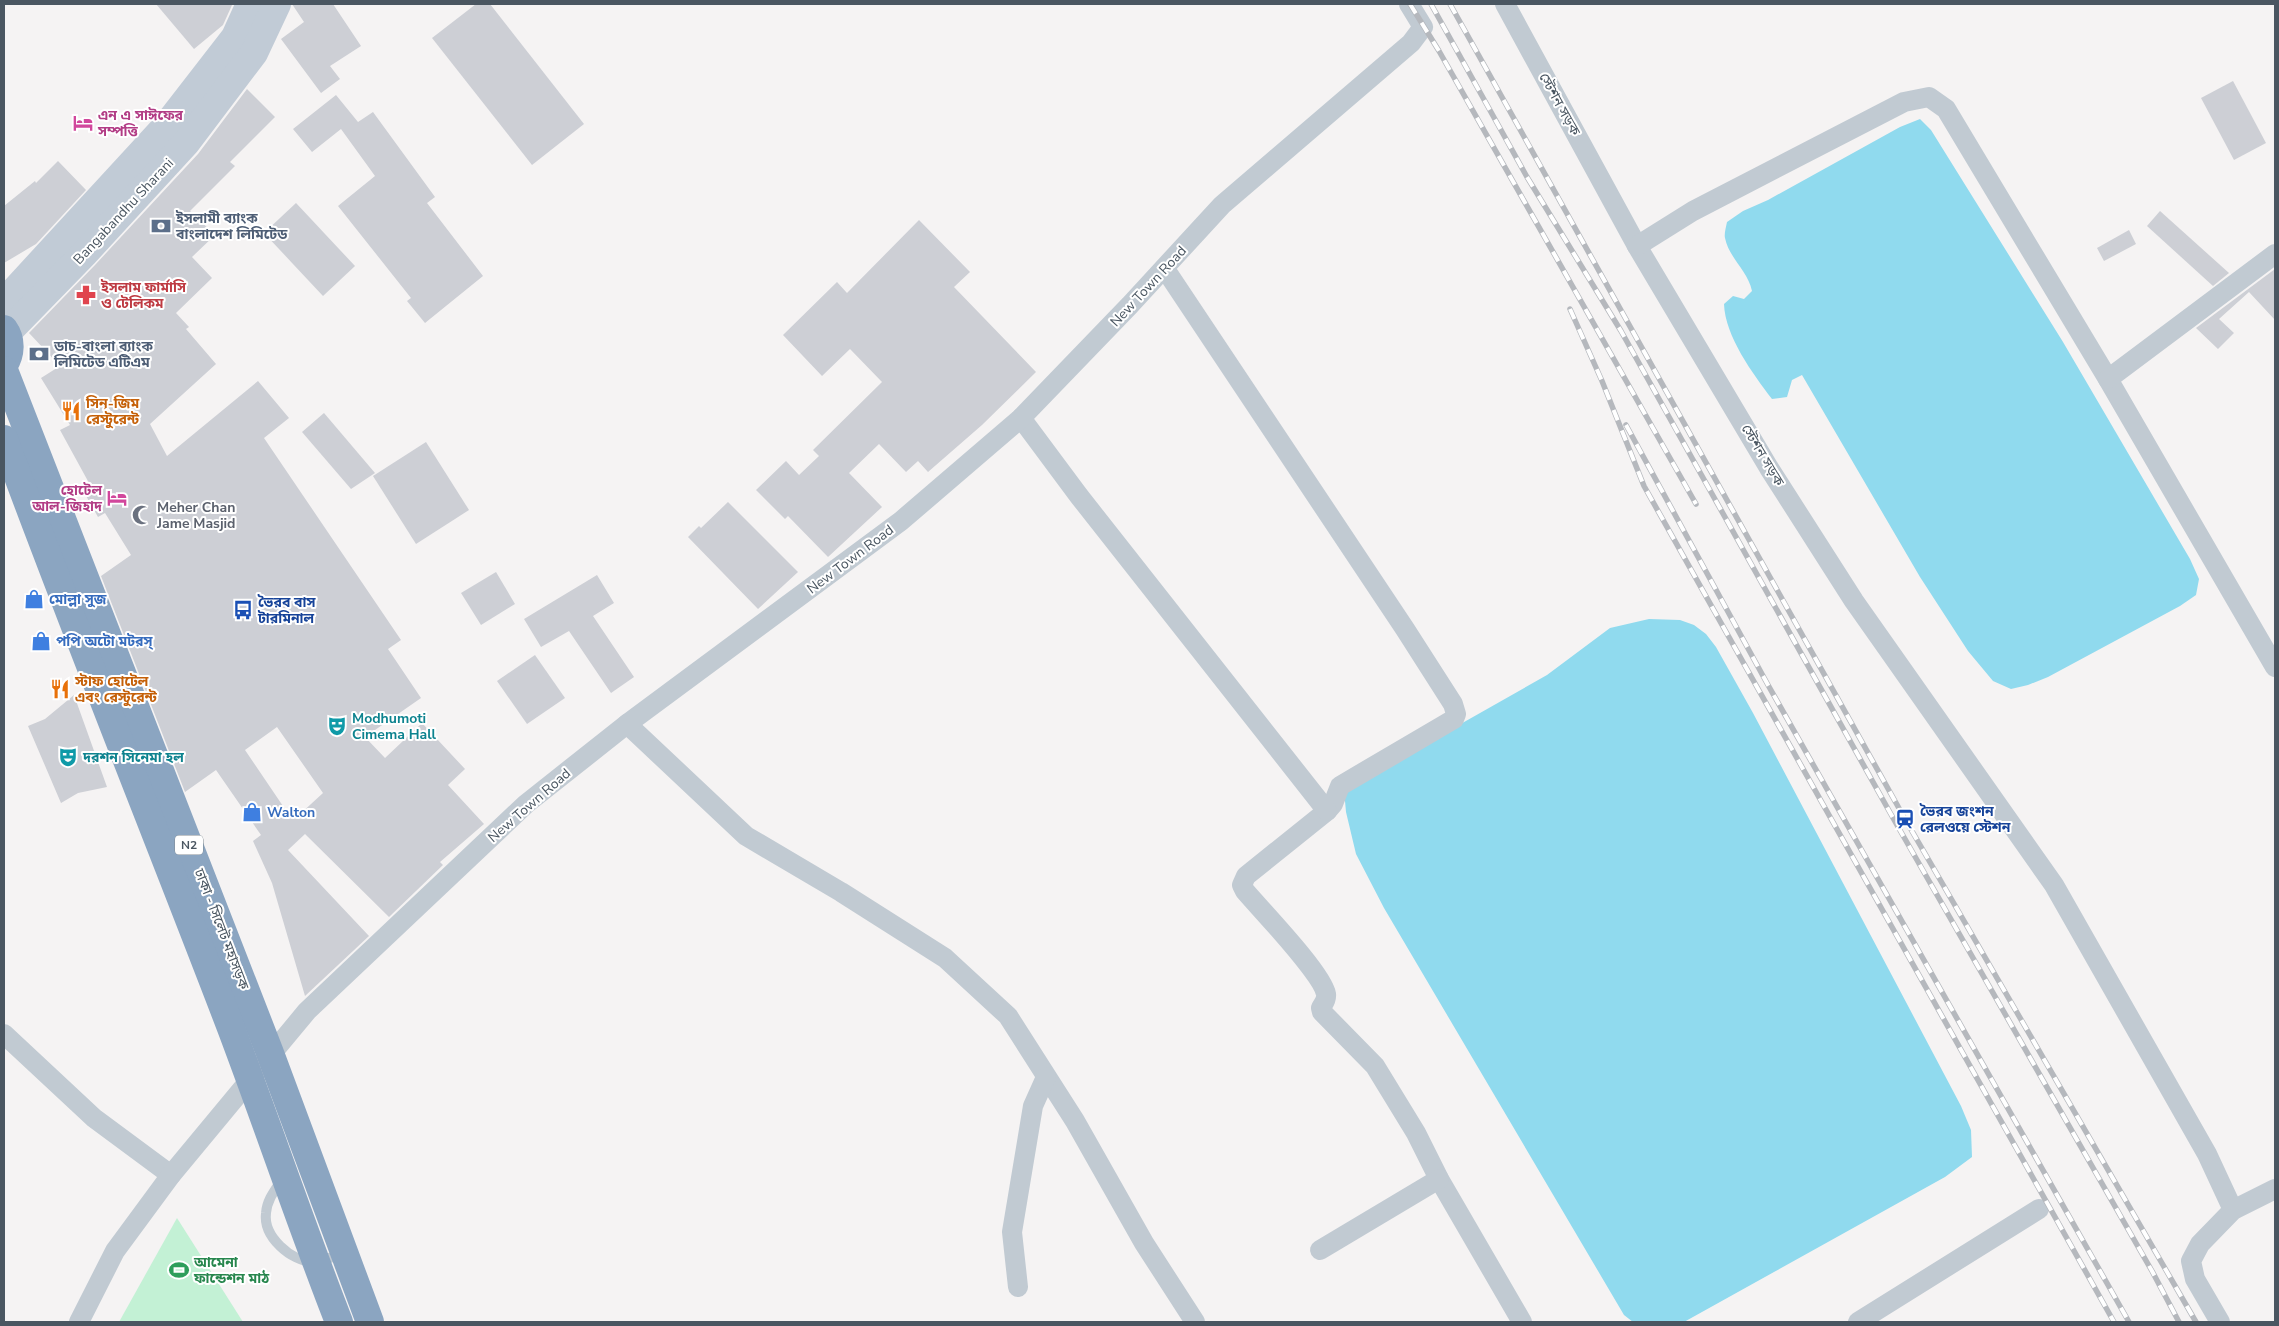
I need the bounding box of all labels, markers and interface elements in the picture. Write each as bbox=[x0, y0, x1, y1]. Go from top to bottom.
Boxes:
street label: স্টেশন সড়ক bbox=[1534, 69, 1585, 140]
place label: এন এ সাঈফের সম্পত্তি bbox=[97, 106, 184, 141]
hotel icon: এন এ সাঈফের সম্পত্তি bbox=[72, 112, 94, 134]
street label: Bangabandhu Sharani bbox=[69, 154, 178, 269]
place label: ইসলামী ব্যাংক বাংলাদেশ লিমিটেড bbox=[175, 209, 288, 244]
bank icon: ইসলামী ব্যাংক বাংলাদেশ লিমিটেড bbox=[150, 215, 172, 237]
street label: New Town Road bbox=[1106, 242, 1191, 331]
place label: ইসলাম ফার্মাসি ও টেলিকম bbox=[100, 278, 187, 313]
pharmacy icon: ইসলাম ফার্মাসি ও টেলিকম bbox=[75, 284, 97, 306]
place label: ডাচ-বাংলা ব্যাংক লিমিটেড এটিএম bbox=[53, 337, 153, 372]
bank icon: ডাচ-বাংলা ব্যাংক লিমিটেড এটিএম bbox=[28, 343, 50, 365]
place label: সিন্-জিম রেস্টুরেন্ট bbox=[85, 394, 139, 429]
restaurant icon: সিন্-জিম রেস্টুরেন্ট bbox=[60, 400, 82, 422]
street label: স্টেশন সড়ক bbox=[1737, 421, 1789, 490]
place label: হোটেল আল-জিহাদ bbox=[31, 481, 103, 516]
hotel icon: হোটেল আল-জিহাদ bbox=[106, 487, 128, 509]
place label: Meher Chan Jame Masjid bbox=[156, 498, 236, 533]
mosque icon: Meher Chan Jame Masjid bbox=[131, 504, 153, 526]
street label: New Town Road bbox=[803, 521, 898, 598]
shop icon: মোল্লা সুজ bbox=[23, 588, 45, 610]
place label: মোল্লা সুজ bbox=[49, 590, 107, 609]
place label: ভৈরব বাস টারমিনাল bbox=[257, 593, 317, 628]
bus stop icon: ভৈরব বাস টারমিনাল bbox=[232, 599, 254, 621]
shop icon: পপি অটো মটরস্ bbox=[30, 630, 52, 652]
place label: পপি অটো মটরস্ bbox=[56, 632, 154, 651]
place label: স্টাফ হোটেল এবং রেস্টুরেন্ট bbox=[74, 672, 157, 707]
restaurant icon: স্টাফ হোটেল এবং রেস্টুরেন্ট bbox=[49, 678, 71, 700]
place label: Modhumoti Cimema Hall bbox=[352, 709, 437, 744]
theatre icon: Modhumoti Cimema Hall bbox=[326, 715, 348, 737]
theatre icon: দরশন সিনেমা হল bbox=[57, 746, 79, 768]
place label: দরশন সিনেমা হল bbox=[82, 748, 184, 767]
street label: New Town Road bbox=[484, 764, 575, 847]
shop icon: Walton bbox=[241, 801, 263, 823]
place label: ভৈরব জংশন রেলওয়ে স্টেশন bbox=[1919, 802, 2011, 837]
place label: Walton bbox=[267, 803, 315, 822]
station icon: ভৈরব জংশন রেলওয়ে স্টেশন bbox=[1894, 808, 1916, 830]
road number: N2 bbox=[175, 836, 203, 854]
street label: ঢাকা - সিলেট মহাসড়ক bbox=[189, 865, 254, 993]
place label: আমেনা ফান্ডেশন মাঠ bbox=[193, 1253, 270, 1288]
sports icon: আমেনা ফান্ডেশন মাঠ bbox=[168, 1259, 190, 1281]

